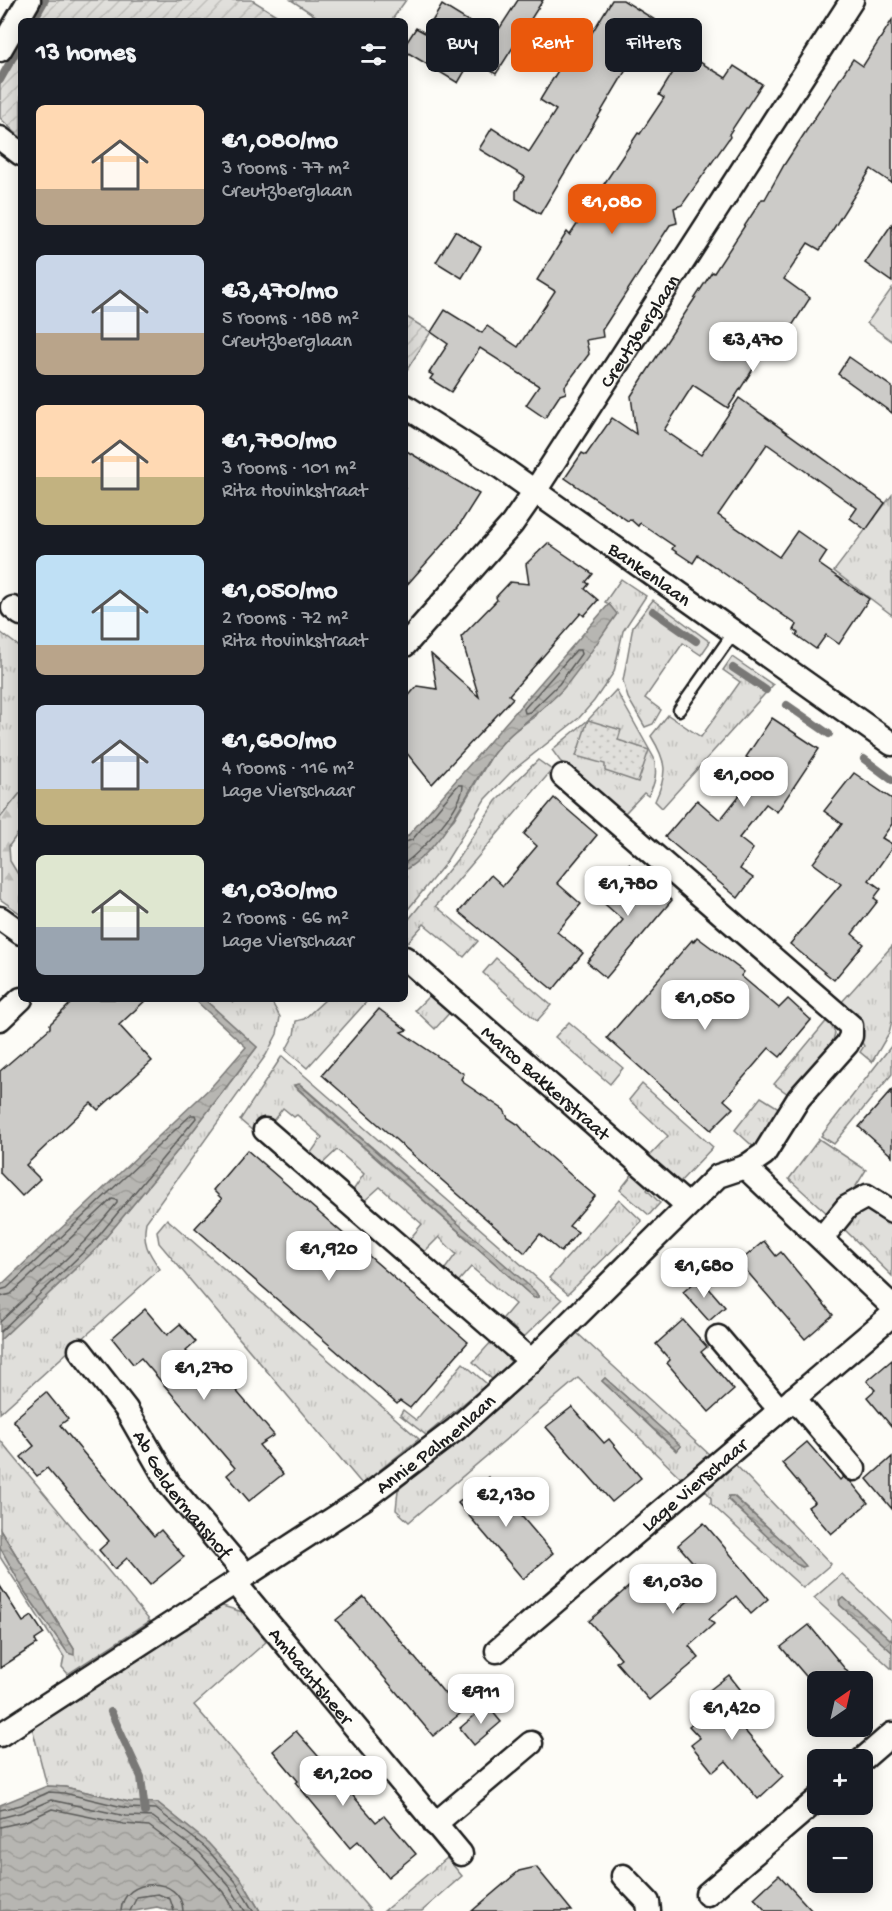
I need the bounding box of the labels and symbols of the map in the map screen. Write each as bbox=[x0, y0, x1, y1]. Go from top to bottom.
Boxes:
pin: €1,080 bbox=[563, 184, 661, 235]
street label: Creutzberglaan bbox=[597, 271, 687, 393]
pin: €3,470 bbox=[704, 322, 802, 373]
street label: Bankenlaan bbox=[602, 538, 695, 613]
pin: €1,000 bbox=[695, 757, 793, 808]
pin: €1,780 bbox=[579, 866, 677, 917]
pin: €1,050 bbox=[656, 980, 754, 1031]
street label: Marco Bakkerstraat bbox=[475, 1022, 615, 1148]
pin: €1,920 bbox=[280, 1231, 378, 1282]
pin: €1,680 bbox=[655, 1248, 753, 1299]
pin: €1,270 bbox=[155, 1350, 253, 1401]
street label: Annie Palmenlaan bbox=[372, 1390, 502, 1501]
street label: Ab Geldermanshof bbox=[126, 1427, 236, 1566]
street label: Lage Vierschaar bbox=[638, 1434, 755, 1538]
pin: €2,130 bbox=[457, 1477, 555, 1528]
pin: €1,030 bbox=[624, 1564, 722, 1615]
street label: Ambachtsheer bbox=[262, 1624, 357, 1732]
north arrow bbox=[807, 1671, 873, 1737]
pin: €911 bbox=[445, 1674, 517, 1725]
pin: €1,420 bbox=[683, 1690, 781, 1741]
pin: €1,200 bbox=[294, 1756, 392, 1807]

